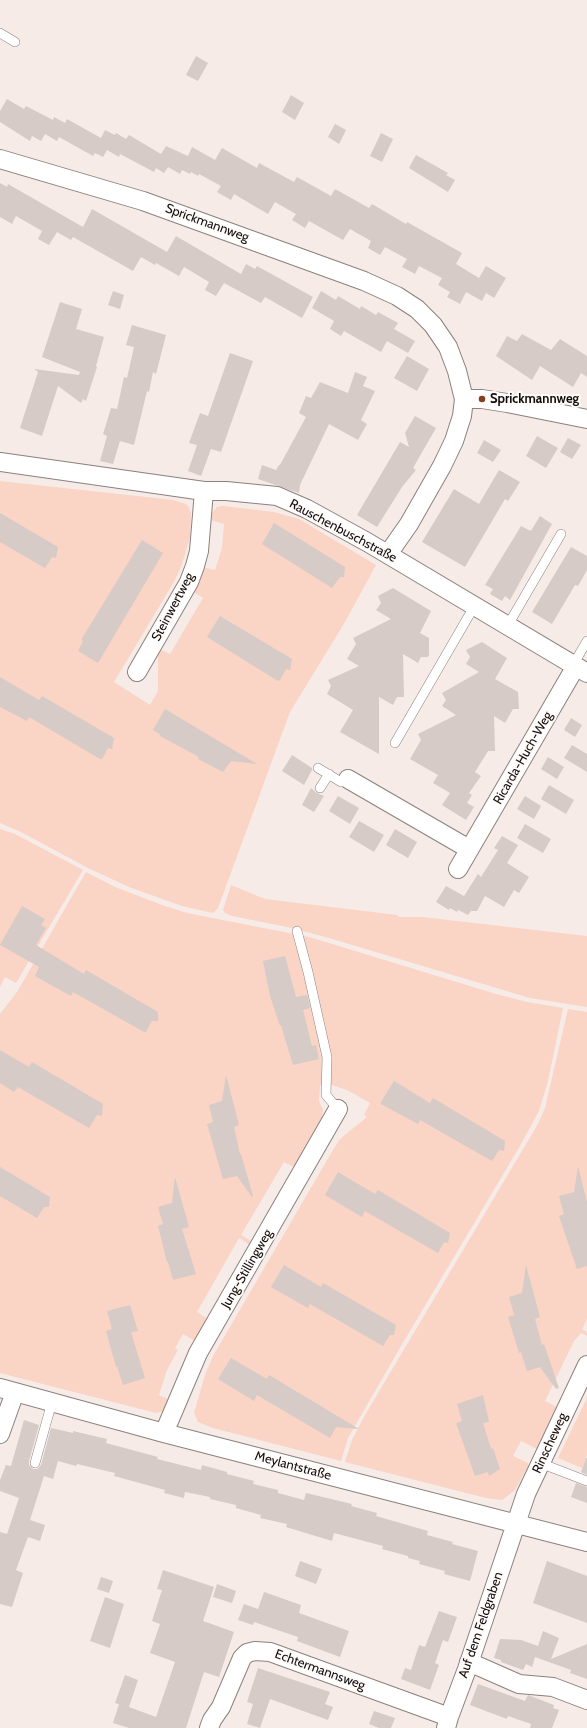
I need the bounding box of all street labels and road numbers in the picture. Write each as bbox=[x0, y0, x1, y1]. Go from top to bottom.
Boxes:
street label: Sprickmannweg bbox=[163, 201, 251, 245]
street label: Rauschenbuschstraße bbox=[287, 496, 399, 566]
street label: Steinwertweg bbox=[148, 570, 198, 644]
street label: Ricarda-Huch-Weg bbox=[490, 709, 556, 807]
street label: Jung-Stillingweg bbox=[218, 1227, 276, 1311]
street label: Rinscheweg bbox=[529, 1410, 571, 1476]
street label: Meylantstraße bbox=[253, 1448, 333, 1484]
street label: Auf dem Feldgraben bbox=[456, 1570, 506, 1680]
street label: Echtermannsweg bbox=[273, 1646, 367, 1694]

